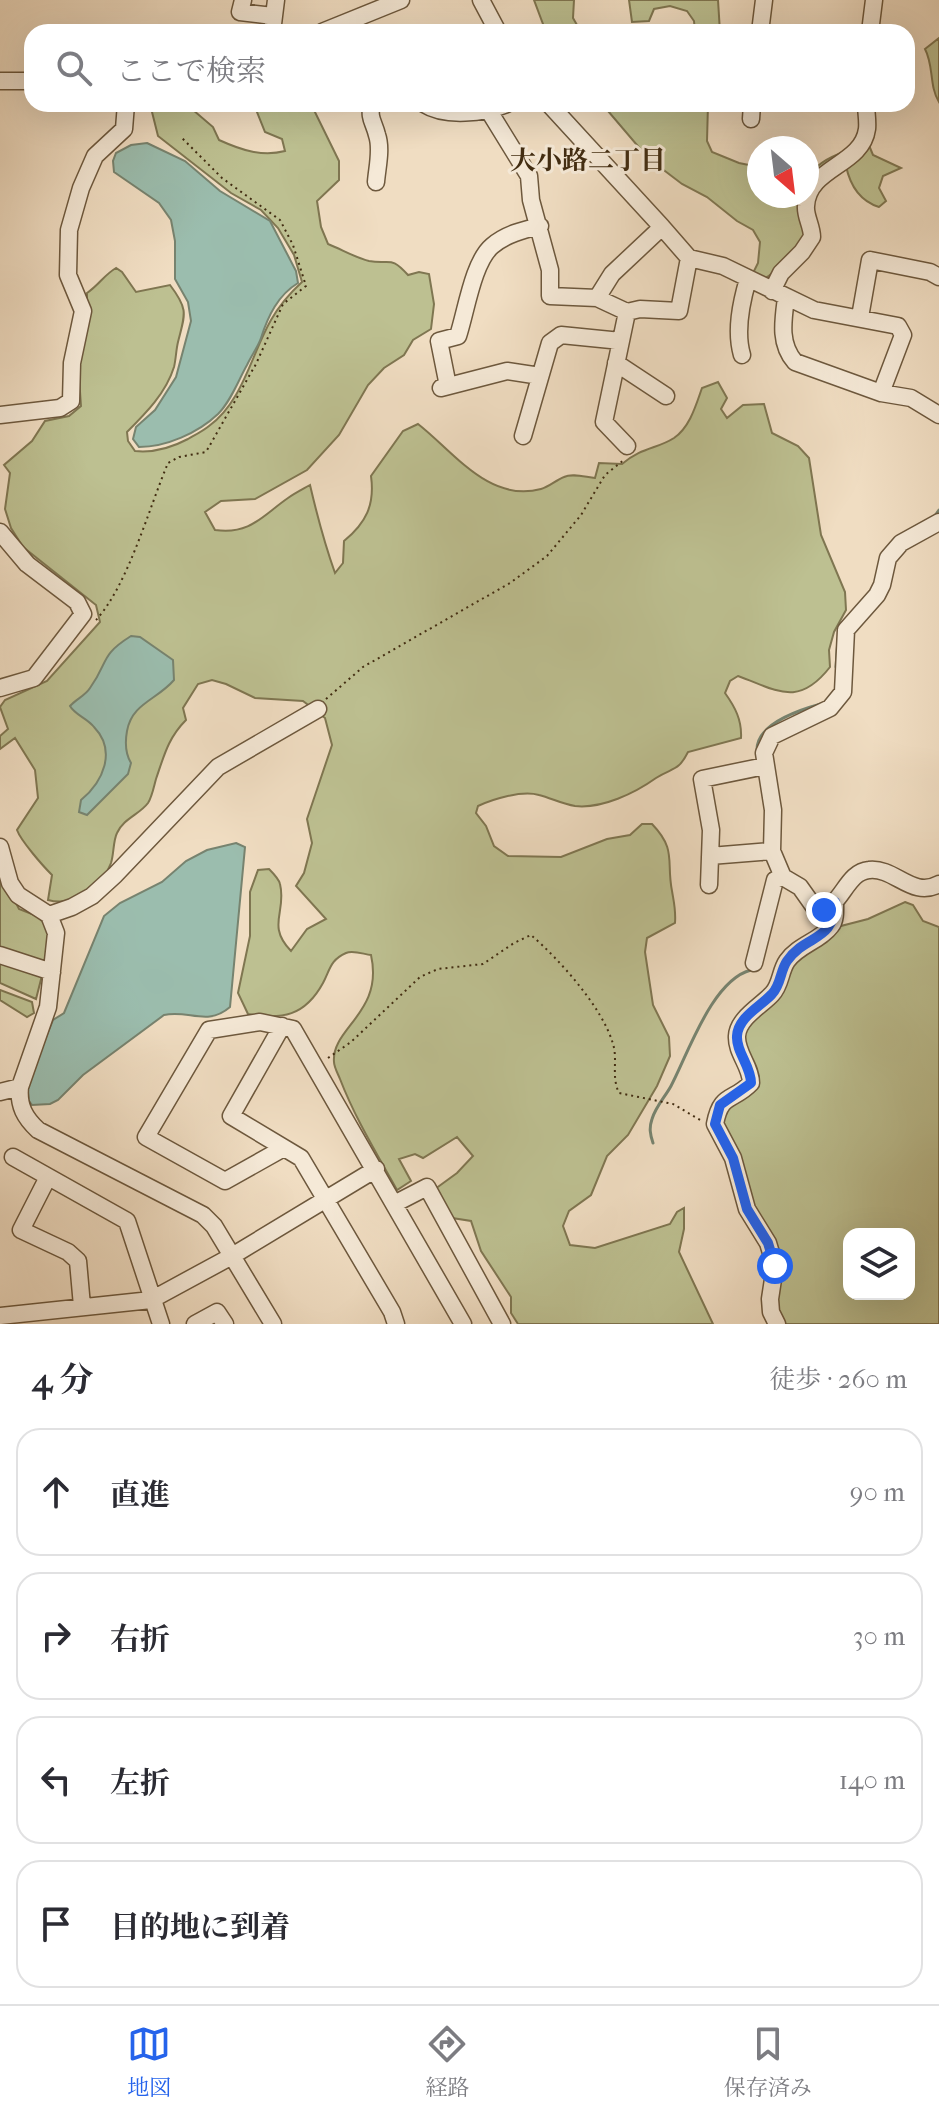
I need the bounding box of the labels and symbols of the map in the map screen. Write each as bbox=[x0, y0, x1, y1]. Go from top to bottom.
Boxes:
north arrow bbox=[747, 136, 819, 208]
district label: 大小路二丁目 bbox=[510, 145, 666, 176]
route end bbox=[806, 892, 842, 928]
route start bbox=[757, 1248, 793, 1284]

